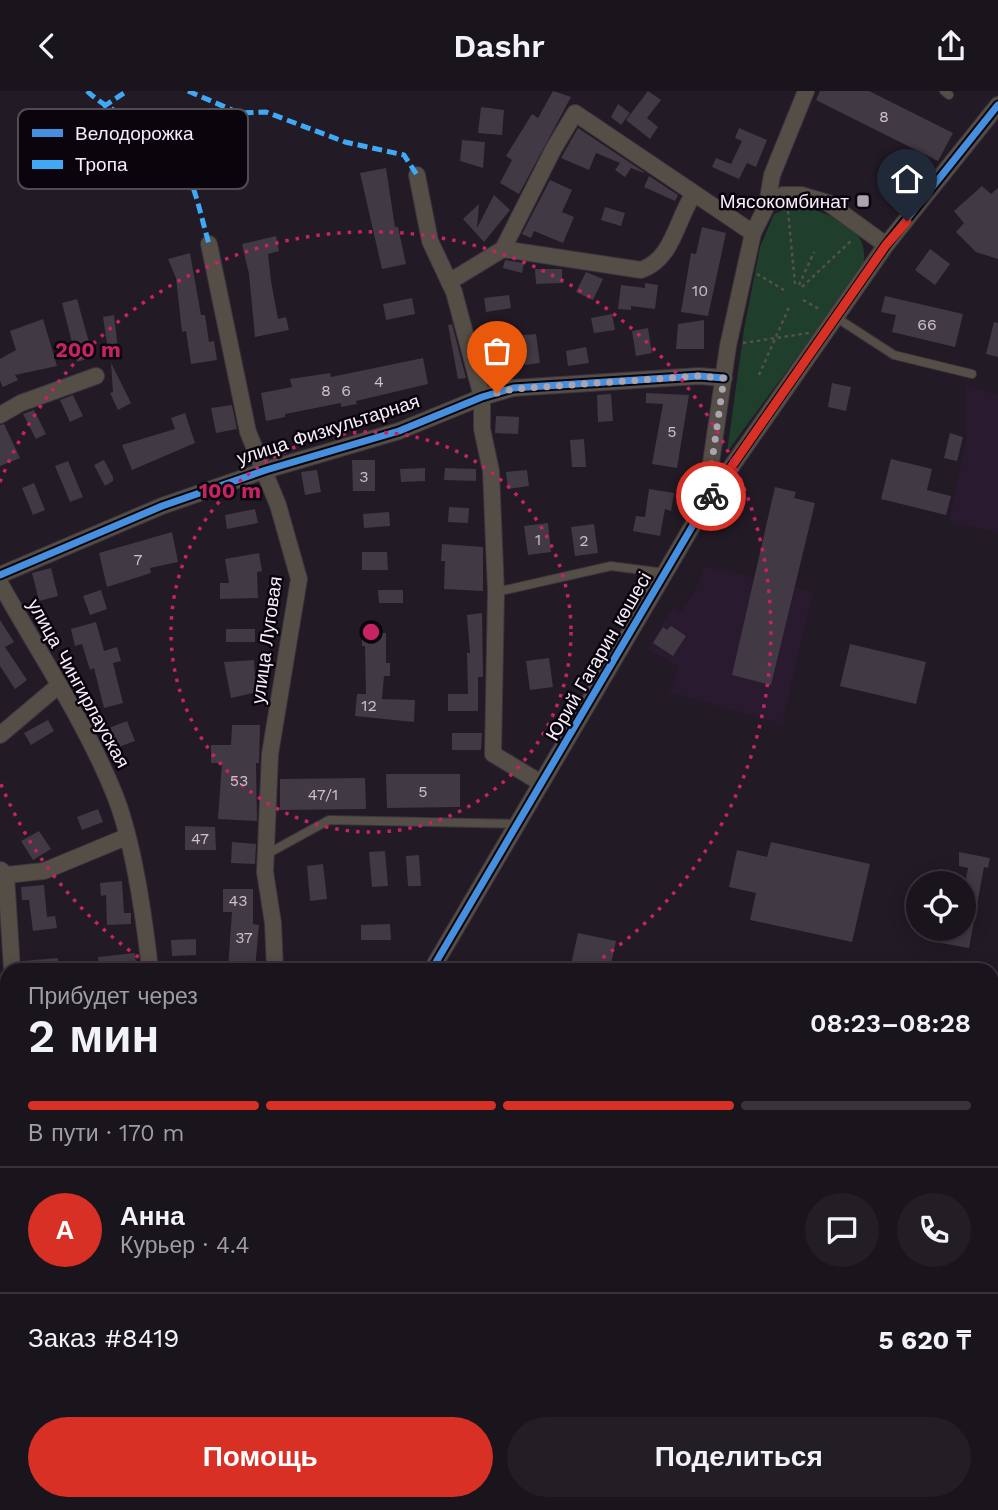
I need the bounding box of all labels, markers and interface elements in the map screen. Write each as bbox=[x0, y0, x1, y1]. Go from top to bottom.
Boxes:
icon: back bbox=[28, 27, 66, 65]
text: Dashr bbox=[453, 27, 545, 65]
icon: share bbox=[932, 27, 970, 65]
house number: 8 bbox=[879, 107, 889, 126]
legend bbox=[18, 109, 248, 189]
text: Велодорожка bbox=[75, 122, 194, 145]
pin bbox=[877, 149, 937, 221]
text: Тропа bbox=[75, 153, 128, 176]
icon: home bbox=[888, 160, 926, 198]
place label: Мясокомбинат bbox=[720, 190, 849, 213]
marker: Мясокомбинат bbox=[855, 193, 871, 209]
house number: 10 bbox=[692, 281, 708, 300]
house number: 66 bbox=[917, 315, 937, 334]
pin bbox=[467, 321, 527, 393]
icon: bag bbox=[478, 332, 516, 370]
text: 200 m bbox=[55, 337, 121, 362]
house number: 4 bbox=[374, 372, 384, 391]
house number: 8 bbox=[321, 381, 331, 400]
house number: 6 bbox=[341, 381, 351, 400]
street label: улица Физкультарная bbox=[234, 389, 422, 470]
house number: 5 bbox=[667, 422, 677, 441]
courier bbox=[676, 461, 746, 531]
house number: 3 bbox=[359, 467, 369, 486]
icon: bike bbox=[692, 477, 730, 515]
text: 100 m bbox=[199, 478, 261, 503]
house number: 1 bbox=[535, 530, 541, 549]
house number: 2 bbox=[579, 531, 589, 550]
house number: 7 bbox=[134, 550, 143, 569]
street label: Юрий Гагарин көшесі bbox=[541, 568, 656, 745]
street label: улица Луговая bbox=[246, 575, 287, 705]
street label: улица Чингирлауская bbox=[23, 595, 135, 772]
centre of rings bbox=[359, 620, 383, 644]
house number: 12 bbox=[361, 696, 377, 715]
house number: 53 bbox=[230, 771, 248, 790]
house number: 5 bbox=[418, 782, 428, 801]
house number: 47/1 bbox=[308, 785, 338, 804]
house number: 47 bbox=[191, 829, 209, 848]
map controls bbox=[906, 871, 976, 941]
button: locate bbox=[906, 871, 976, 941]
house number: 43 bbox=[228, 891, 248, 910]
house number: 37 bbox=[235, 928, 253, 947]
text: Прибудет через bbox=[28, 983, 198, 1010]
text: 08:23–08:28 bbox=[810, 1008, 971, 1038]
text: 2 мин bbox=[28, 1009, 159, 1063]
text: В пути · 170 m bbox=[28, 1120, 184, 1147]
button: chat bbox=[805, 1193, 879, 1267]
button: phone bbox=[897, 1193, 971, 1267]
text: Анна bbox=[120, 1201, 185, 1231]
text: А bbox=[56, 1215, 74, 1245]
text: Курьер · 4.4 bbox=[120, 1232, 250, 1259]
text: Заказ #8419 bbox=[28, 1323, 179, 1353]
text: 5 620 ₸ bbox=[879, 1325, 971, 1355]
button: Помощь bbox=[28, 1417, 493, 1497]
button: Поделиться bbox=[507, 1417, 971, 1497]

